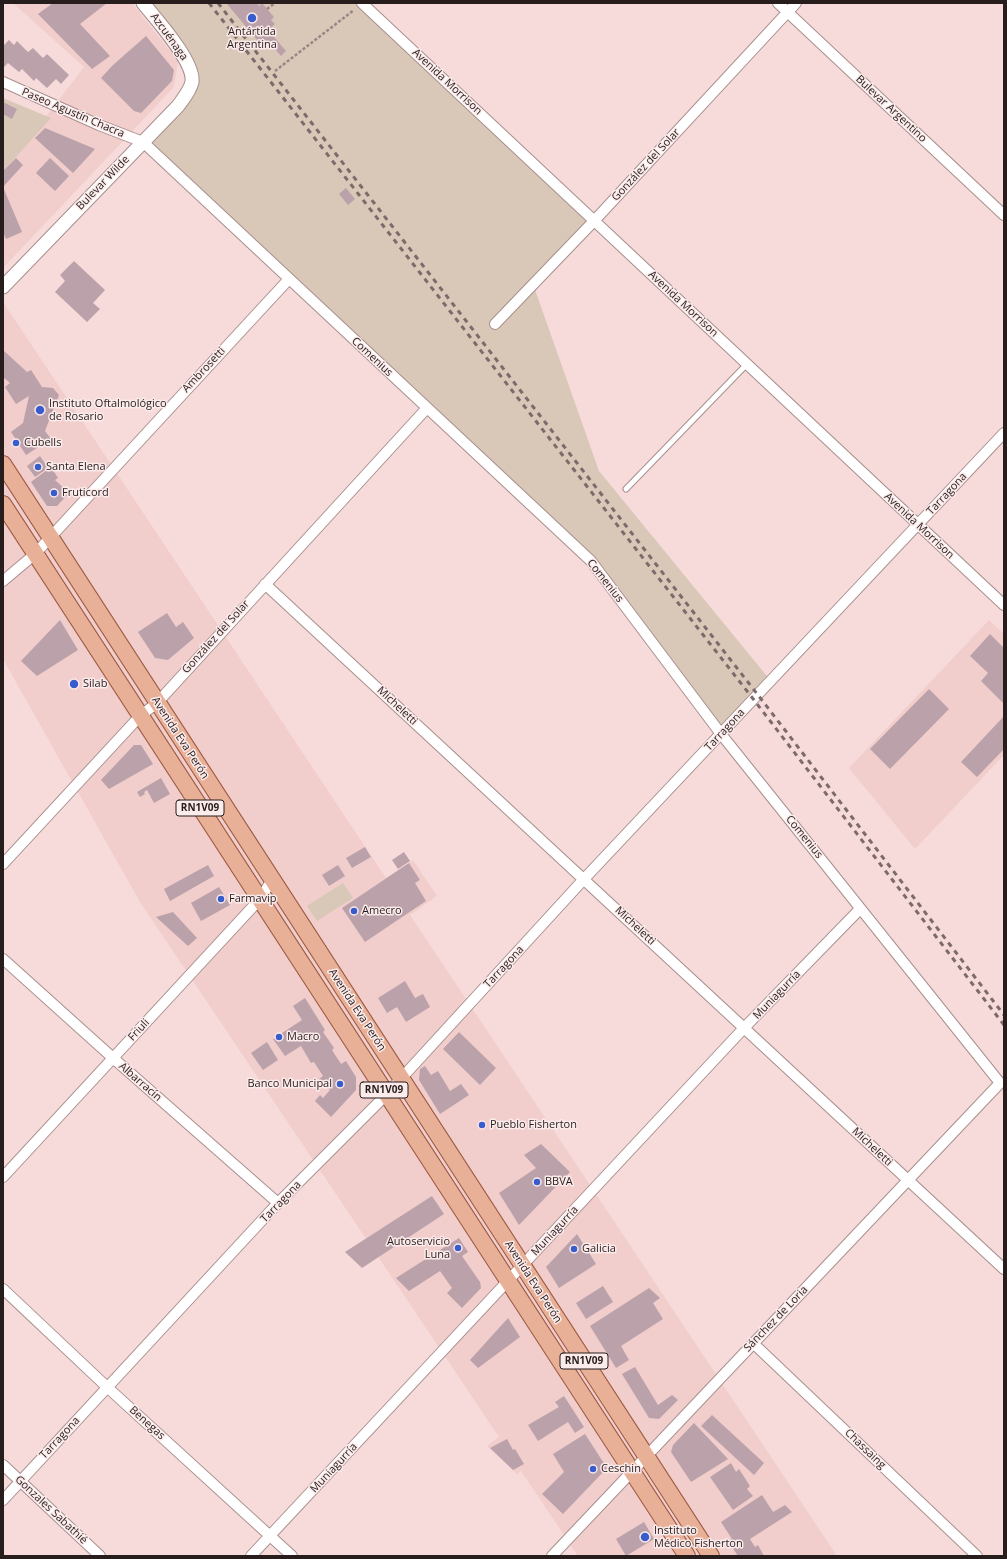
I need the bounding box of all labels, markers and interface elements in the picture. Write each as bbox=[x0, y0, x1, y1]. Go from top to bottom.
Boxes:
street label: Azcuénaga bbox=[147, 11, 191, 63]
marker: Antártida Argentina bbox=[246, 12, 258, 24]
place label: Antártida Argentina bbox=[227, 25, 277, 51]
street label: Avenida Morrison bbox=[409, 46, 485, 118]
street label: Bulevar Argentino bbox=[853, 73, 929, 145]
street label: Paseo Agustín Chacra bbox=[20, 85, 126, 141]
street label: González del Solar bbox=[609, 126, 683, 204]
street label: Bulevar Wilde bbox=[74, 153, 132, 213]
street label: Avenida Morrison bbox=[645, 268, 721, 340]
street label: Comenius bbox=[349, 335, 395, 379]
street label: Ambrosetti bbox=[180, 345, 228, 395]
place label: Instituto Oftalmológico de Rosario bbox=[49, 397, 167, 423]
marker: Instituto Oftalmológico de Rosario bbox=[34, 404, 46, 416]
place label: Cubells bbox=[24, 436, 61, 450]
marker: Cubells bbox=[11, 438, 21, 448]
place label: Santa Elena bbox=[46, 460, 106, 474]
marker: Santa Elena bbox=[33, 462, 43, 472]
street label: Tarragona bbox=[924, 470, 970, 518]
place label: Fruticord bbox=[62, 486, 109, 500]
marker: Fruticord bbox=[49, 488, 59, 498]
street label: Avenida Morrison bbox=[881, 490, 957, 562]
street label: Comenius bbox=[584, 557, 626, 605]
street label: González del Solar bbox=[180, 598, 252, 676]
place label: Silab bbox=[83, 677, 107, 691]
marker: Silab bbox=[68, 678, 80, 690]
street label: Micheletti bbox=[374, 684, 420, 728]
street label: Avenida Eva Perón bbox=[149, 695, 211, 781]
street label: Tarragona bbox=[702, 706, 748, 754]
road number: RN1V09 bbox=[176, 800, 224, 816]
street label: Comenius bbox=[783, 813, 825, 861]
place label: Farmavip bbox=[229, 892, 277, 906]
marker: Farmavip bbox=[216, 894, 226, 904]
place label: Amecro bbox=[362, 904, 402, 918]
street label: Micheletti bbox=[612, 904, 658, 948]
marker: Amecro bbox=[349, 906, 359, 916]
street label: Tarragona bbox=[481, 943, 527, 991]
street label: Avenida Eva Perón bbox=[326, 967, 388, 1053]
street label: Muniagurría bbox=[750, 968, 804, 1022]
street label: Friuli bbox=[126, 1016, 152, 1044]
place label: Macro bbox=[287, 1030, 319, 1044]
marker: Macro bbox=[274, 1032, 284, 1042]
street label: Albarracín bbox=[116, 1060, 164, 1104]
place label: Banco Municipal bbox=[247, 1077, 332, 1091]
marker: Banco Municipal bbox=[335, 1079, 345, 1089]
road number: RN1V09 bbox=[360, 1082, 408, 1098]
place label: Pueblo Fisherton bbox=[490, 1118, 577, 1132]
marker: Pueblo Fisherton bbox=[477, 1120, 487, 1130]
street label: Micheletti bbox=[849, 1125, 895, 1169]
place label: BBVA bbox=[545, 1175, 573, 1189]
marker: BBVA bbox=[532, 1177, 542, 1187]
street label: Tarragona bbox=[258, 1178, 304, 1226]
street label: Muniagurría bbox=[529, 1204, 581, 1258]
place label: Autoservicio Luna bbox=[387, 1235, 450, 1261]
street label: Avenida Eva Perón bbox=[502, 1239, 564, 1325]
place label: Galicia bbox=[582, 1242, 616, 1256]
marker: Autoservicio Luna bbox=[453, 1243, 463, 1253]
marker: Galicia bbox=[569, 1244, 579, 1254]
street label: Sánchez de Loria bbox=[741, 1283, 811, 1355]
road number: RN1V09 bbox=[560, 1353, 608, 1369]
street label: Benegas bbox=[126, 1404, 168, 1442]
street label: Tarragona bbox=[37, 1414, 83, 1462]
street label: Chassaing bbox=[842, 1426, 888, 1472]
street label: Muniagurría bbox=[308, 1441, 360, 1495]
place label: Ceschin bbox=[601, 1462, 641, 1476]
marker: Ceschin bbox=[588, 1464, 598, 1474]
street label: Gonzales Sabathié bbox=[12, 1473, 90, 1547]
place label: Instituto Médico Fisherton bbox=[654, 1524, 743, 1550]
marker: Instituto Médico Fisherton bbox=[639, 1531, 651, 1543]

